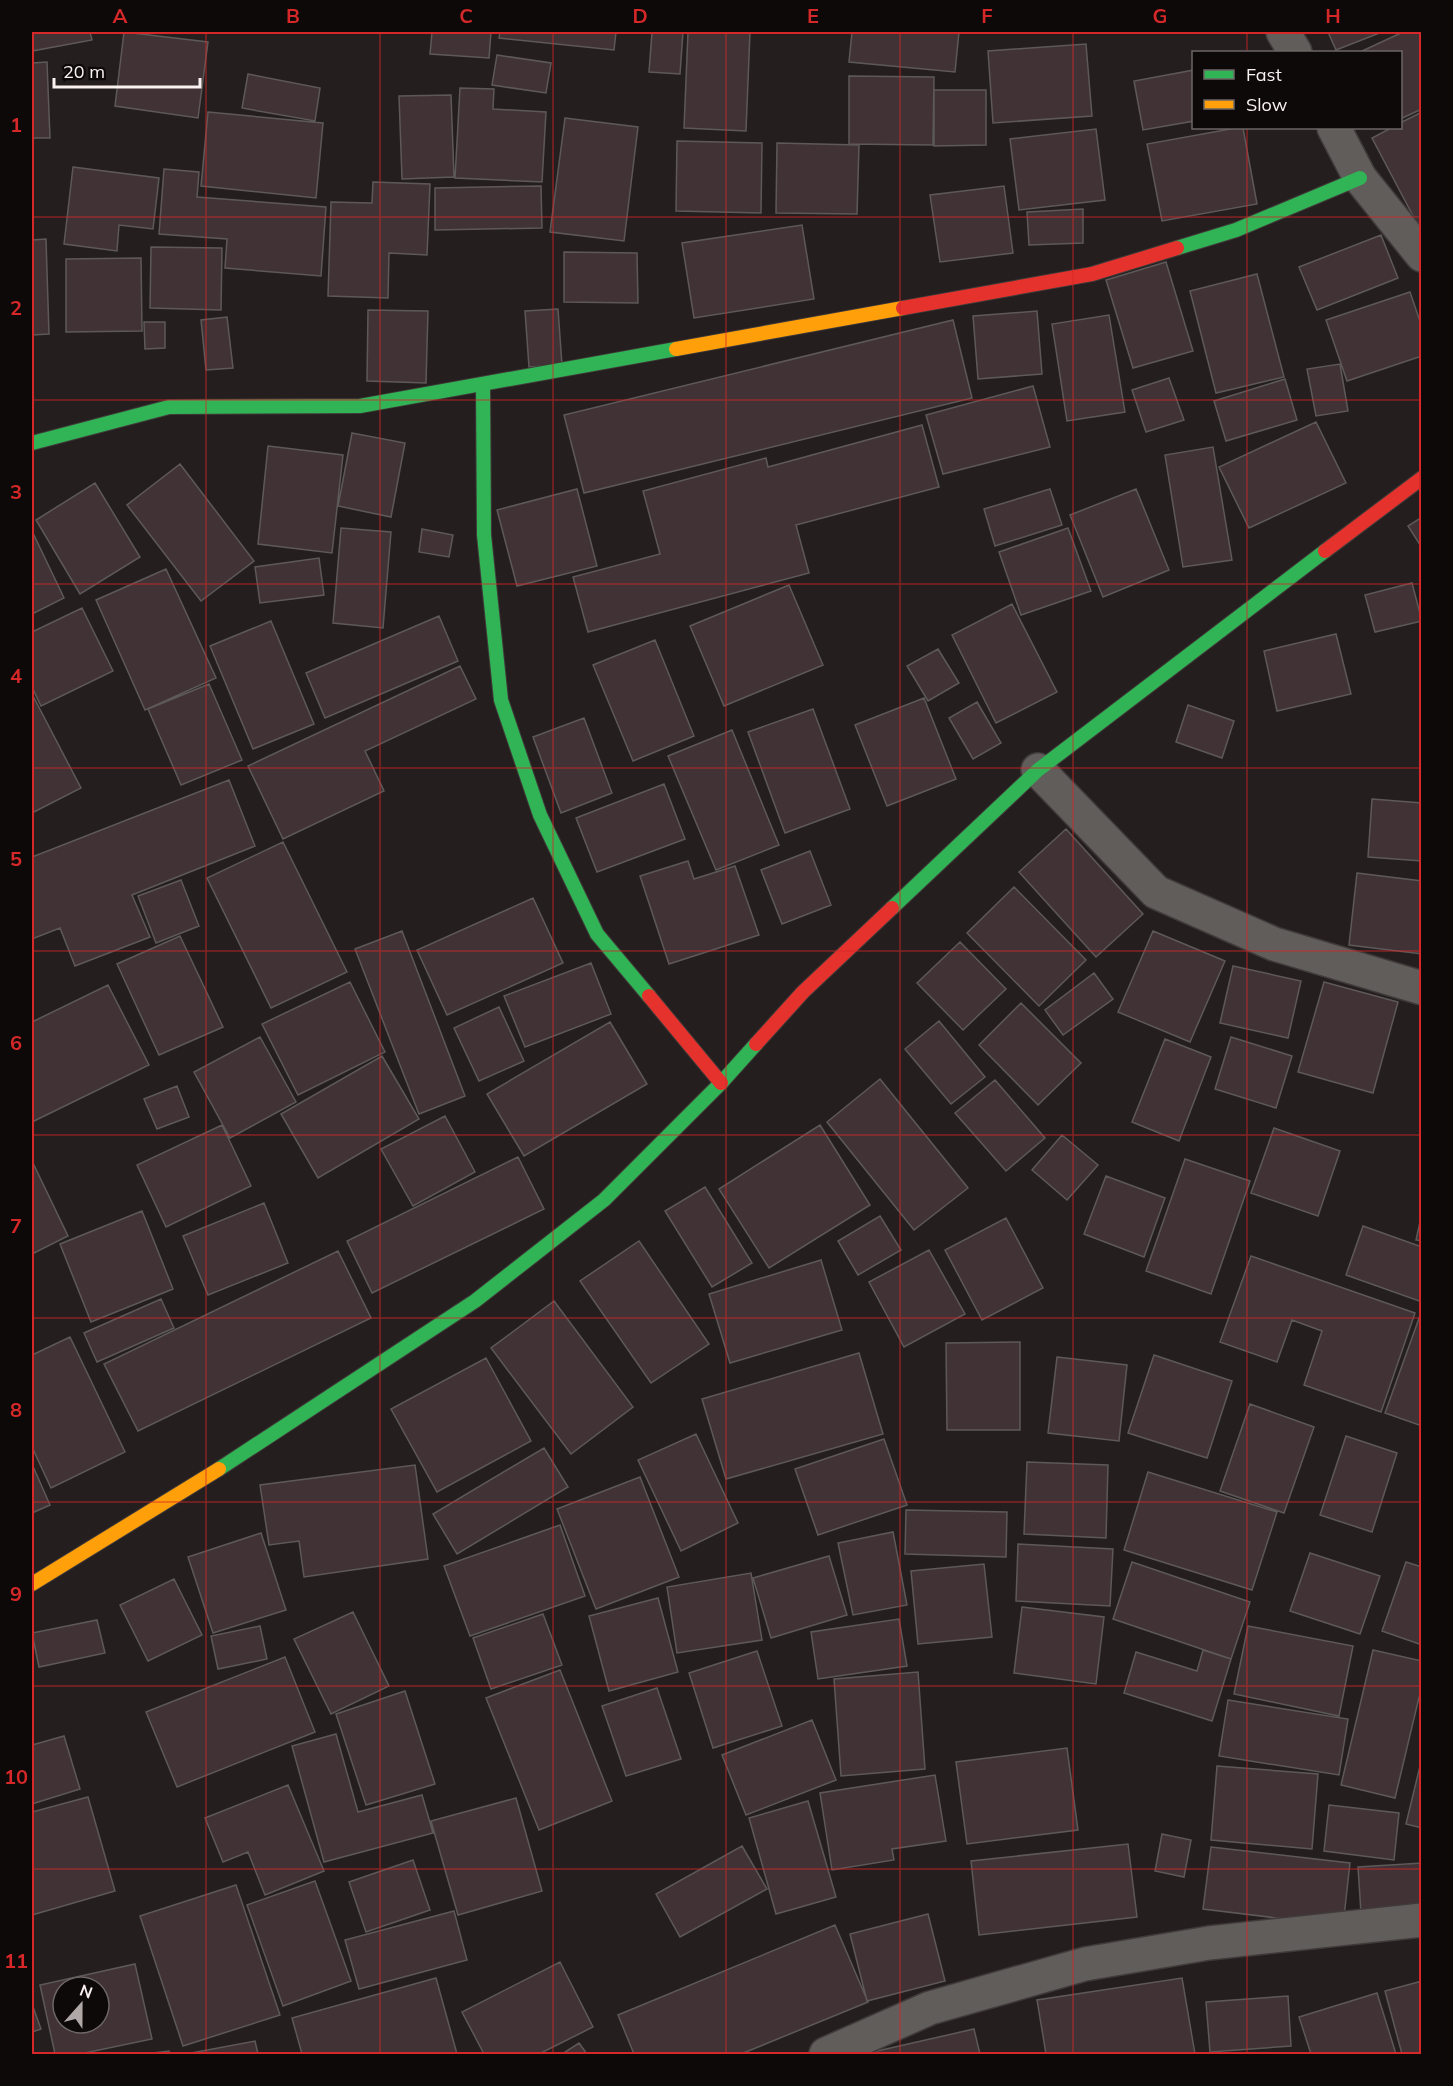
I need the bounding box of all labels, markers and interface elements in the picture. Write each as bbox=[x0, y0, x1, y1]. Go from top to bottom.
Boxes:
text: A bbox=[113, 3, 128, 28]
text: B bbox=[286, 3, 300, 28]
text: C bbox=[459, 3, 473, 28]
text: D bbox=[632, 3, 648, 28]
text: E bbox=[807, 3, 819, 28]
text: F bbox=[981, 3, 993, 28]
text: G bbox=[1153, 3, 1167, 28]
text: H bbox=[1325, 3, 1341, 28]
scale bar bbox=[54, 51, 200, 89]
legend bbox=[1192, 51, 1402, 129]
text: 20 m bbox=[63, 60, 105, 83]
text: Fast bbox=[1246, 63, 1282, 86]
text: Slow bbox=[1246, 93, 1288, 116]
text: 1 bbox=[10, 112, 22, 137]
text: 2 bbox=[10, 295, 22, 320]
text: 3 bbox=[10, 479, 22, 504]
text: 4 bbox=[10, 663, 22, 688]
text: 5 bbox=[10, 846, 22, 871]
text: 6 bbox=[10, 1030, 22, 1055]
text: 7 bbox=[10, 1213, 22, 1238]
text: 8 bbox=[10, 1397, 22, 1422]
text: 9 bbox=[10, 1581, 22, 1606]
text: 10 bbox=[4, 1764, 28, 1789]
text: 11 bbox=[4, 1948, 28, 1973]
north arrow bbox=[51, 1975, 111, 2035]
text: N bbox=[77, 1979, 96, 2002]

